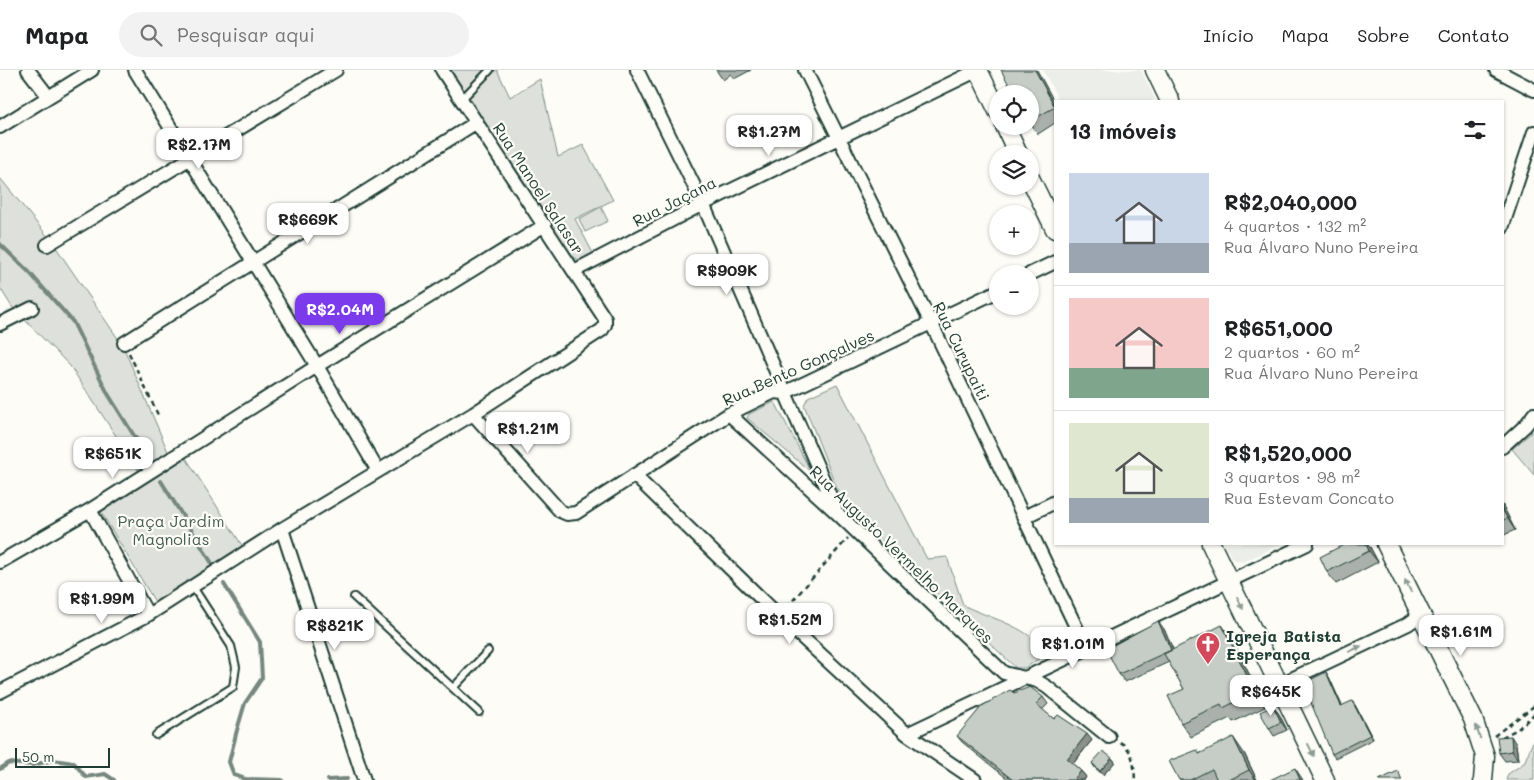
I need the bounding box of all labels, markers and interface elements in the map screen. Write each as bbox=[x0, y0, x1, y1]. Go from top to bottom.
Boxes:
search box bbox=[119, 12, 469, 57]
text: Mapa bbox=[25, 19, 89, 50]
icon: search bbox=[137, 21, 165, 49]
text: Pesquisar aqui bbox=[177, 22, 315, 47]
text: Início bbox=[1203, 23, 1253, 47]
text: Mapa bbox=[1281, 23, 1329, 47]
text: Sobre bbox=[1357, 23, 1410, 47]
text: Contato bbox=[1438, 23, 1509, 47]
map controls bbox=[989, 85, 1039, 315]
button: locate bbox=[989, 85, 1039, 135]
pin: R$1.27M bbox=[723, 114, 815, 157]
icon: filters bbox=[1461, 116, 1489, 144]
text: 13 imóveis bbox=[1069, 117, 1177, 144]
street label: Rua Manoel Salasar bbox=[489, 118, 589, 258]
text: R$1.27M bbox=[737, 120, 801, 141]
pin: R$2.17M bbox=[153, 128, 245, 170]
text: R$2.17M bbox=[167, 133, 231, 154]
button: layers bbox=[989, 145, 1039, 195]
street label: Rua Jaçana bbox=[629, 171, 719, 231]
text: R$2,040,000 bbox=[1224, 188, 1357, 215]
icon: home bbox=[1109, 193, 1169, 253]
pin: R$669K bbox=[267, 202, 349, 245]
button: + bbox=[989, 205, 1039, 255]
text: R$669K bbox=[278, 208, 338, 229]
text: 4 quartos · 132 m² bbox=[1224, 215, 1366, 236]
text: Rua Álvaro Nuno Pereira bbox=[1224, 236, 1419, 257]
pin: R$909K bbox=[686, 254, 768, 296]
text: R$909K bbox=[696, 259, 758, 280]
button: − bbox=[989, 265, 1039, 315]
pin: R$2.04M bbox=[294, 292, 386, 335]
text: R$2.04M bbox=[306, 298, 374, 319]
street label: Rua Curupaiti bbox=[929, 298, 995, 404]
text: R$651,000 bbox=[1224, 314, 1333, 341]
icon: home bbox=[1109, 318, 1169, 378]
street label: Rua Bento Gonçalves bbox=[719, 324, 877, 410]
text: 2 quartos · 60 m² bbox=[1224, 341, 1360, 362]
text: Rua Álvaro Nuno Pereira bbox=[1224, 362, 1419, 383]
pin: R$1.21M bbox=[482, 412, 574, 454]
text: R$1.21M bbox=[497, 417, 559, 438]
pin: R$651K bbox=[72, 436, 154, 479]
text: R$1,520,000 bbox=[1224, 439, 1352, 466]
text: R$651K bbox=[84, 442, 142, 463]
icon: home bbox=[1109, 443, 1169, 503]
street label: Rua Augusto Vermelho Marques bbox=[806, 461, 998, 647]
text: 3 quartos · 98 m² bbox=[1224, 466, 1360, 487]
text: Rua Estevam Concato bbox=[1224, 487, 1394, 508]
park label: Praça Jardim Magnolias bbox=[118, 510, 224, 549]
one-way arrow bbox=[1404, 579, 1412, 593]
pin: R$1.99M bbox=[56, 582, 148, 624]
text: R$1.99M bbox=[69, 587, 135, 608]
one-way arrow bbox=[1236, 596, 1244, 610]
pin: R$1.52M bbox=[744, 602, 836, 645]
pin: R$821K bbox=[294, 608, 376, 651]
text: R$1.52M bbox=[758, 608, 822, 629]
text: R$821K bbox=[306, 614, 364, 635]
pin: R$1.61M bbox=[1415, 614, 1507, 657]
text: R$1.61M bbox=[1430, 620, 1492, 641]
place label: Igreja Batista Esperança bbox=[1226, 625, 1341, 664]
pin: R$1.01M bbox=[1027, 626, 1119, 669]
church icon: Igreja Batista Esperança bbox=[1195, 631, 1221, 665]
text: R$1.01M bbox=[1041, 632, 1105, 653]
one-way arrow bbox=[1348, 645, 1362, 653]
pin: R$645K bbox=[1230, 674, 1312, 717]
text: R$645K bbox=[1241, 680, 1301, 701]
one-way arrow bbox=[1473, 725, 1481, 740]
one-way arrow bbox=[1306, 742, 1315, 757]
scale bar bbox=[15, 745, 110, 768]
text: 50 m bbox=[22, 747, 54, 766]

